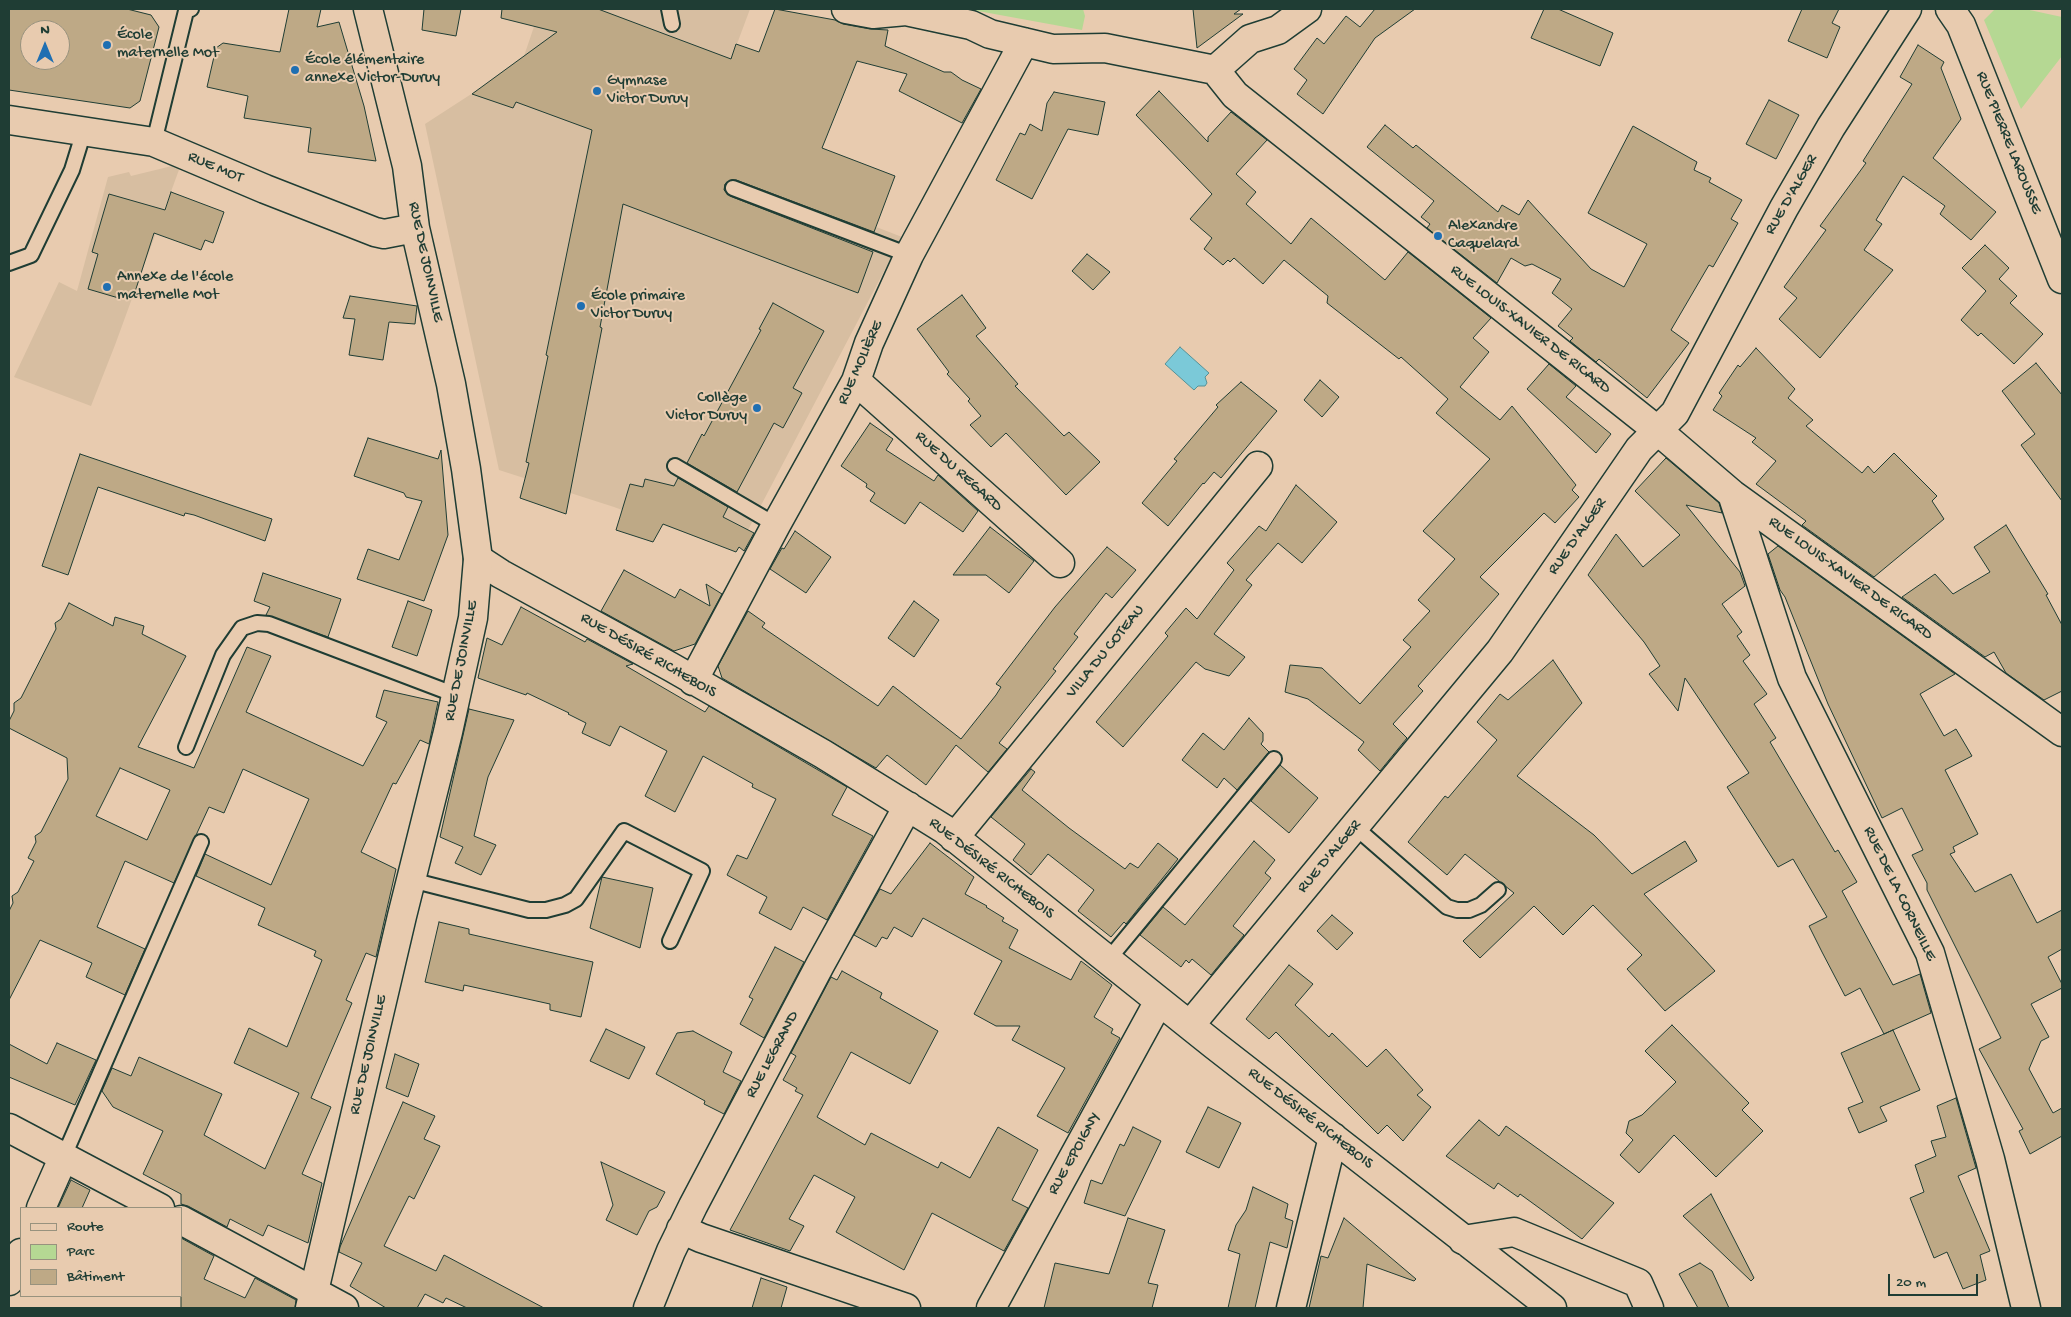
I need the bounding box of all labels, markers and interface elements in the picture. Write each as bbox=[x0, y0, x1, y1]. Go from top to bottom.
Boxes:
north arrow bbox=[20, 20, 70, 70]
text: N bbox=[40, 22, 50, 39]
place label: École maternelle Mot bbox=[117, 26, 219, 64]
marker: École maternelle Mot bbox=[101, 39, 113, 51]
place label: École élémentaire annexe Victor-Duruy bbox=[305, 51, 440, 89]
marker: École élémentaire annexe Victor-Duruy bbox=[289, 64, 301, 76]
street label: RUE PIERRE LAROUSSE bbox=[1971, 69, 2045, 217]
place label: Gymnase Victor Duruy bbox=[607, 72, 688, 110]
marker: Gymnase Victor Duruy bbox=[591, 85, 603, 97]
street label: RUE MOT bbox=[184, 148, 246, 188]
street label: RUE D'ALGER bbox=[1761, 151, 1823, 239]
street label: RUE DE JOINVILLE bbox=[403, 200, 447, 324]
place label: Alexandre Caquelard bbox=[1448, 217, 1518, 255]
marker: Alexandre Caquelard bbox=[1432, 230, 1444, 242]
street label: RUE LOUIS-XAVIER DE RICARD bbox=[1446, 261, 1614, 399]
place label: Annexe de l'école maternelle Mot bbox=[117, 268, 233, 306]
marker: Annexe de l'école maternelle Mot bbox=[101, 281, 113, 293]
place label: École primaire Victor Duruy bbox=[591, 287, 685, 325]
marker: École primaire Victor Duruy bbox=[575, 300, 587, 312]
street label: RUE MOLIÈRE bbox=[834, 318, 888, 408]
place label: Collège Victor Duruy bbox=[666, 389, 747, 427]
marker: Collège Victor Duruy bbox=[751, 402, 763, 414]
street label: RUE DU REGARD bbox=[910, 428, 1006, 516]
street label: RUE D'ALGER bbox=[1544, 495, 1612, 579]
street label: RUE LOUIS-XAVIER DE RICARD bbox=[1764, 513, 1936, 645]
street label: RUE DE JOINVILLE bbox=[441, 599, 483, 723]
street label: VILLA DU COTEAU bbox=[1063, 602, 1149, 702]
street label: RUE DÉSIRÉ RICHEBOIS bbox=[576, 609, 720, 703]
street label: RUE DÉSIRÉ RICHEBOIS bbox=[924, 814, 1058, 924]
street label: RUE D'ALGER bbox=[1294, 817, 1366, 897]
street label: RUE DE LA CORNEILLE bbox=[1858, 824, 1940, 964]
street label: RUE DE JOINVILLE bbox=[346, 993, 392, 1117]
street label: RUE LEGRAND bbox=[742, 1008, 804, 1102]
street label: RUE DÉSIRÉ RICHEBOIS bbox=[1243, 1064, 1377, 1174]
street label: RUE EPOIGNY bbox=[1044, 1109, 1106, 1199]
legend bbox=[20, 1207, 182, 1297]
text: Route bbox=[67, 1218, 104, 1236]
text: Parc bbox=[67, 1243, 94, 1261]
scale bar bbox=[1891, 1264, 1981, 1296]
text: Bâtiment bbox=[67, 1268, 124, 1286]
text: 20 m bbox=[1896, 1274, 1926, 1292]

